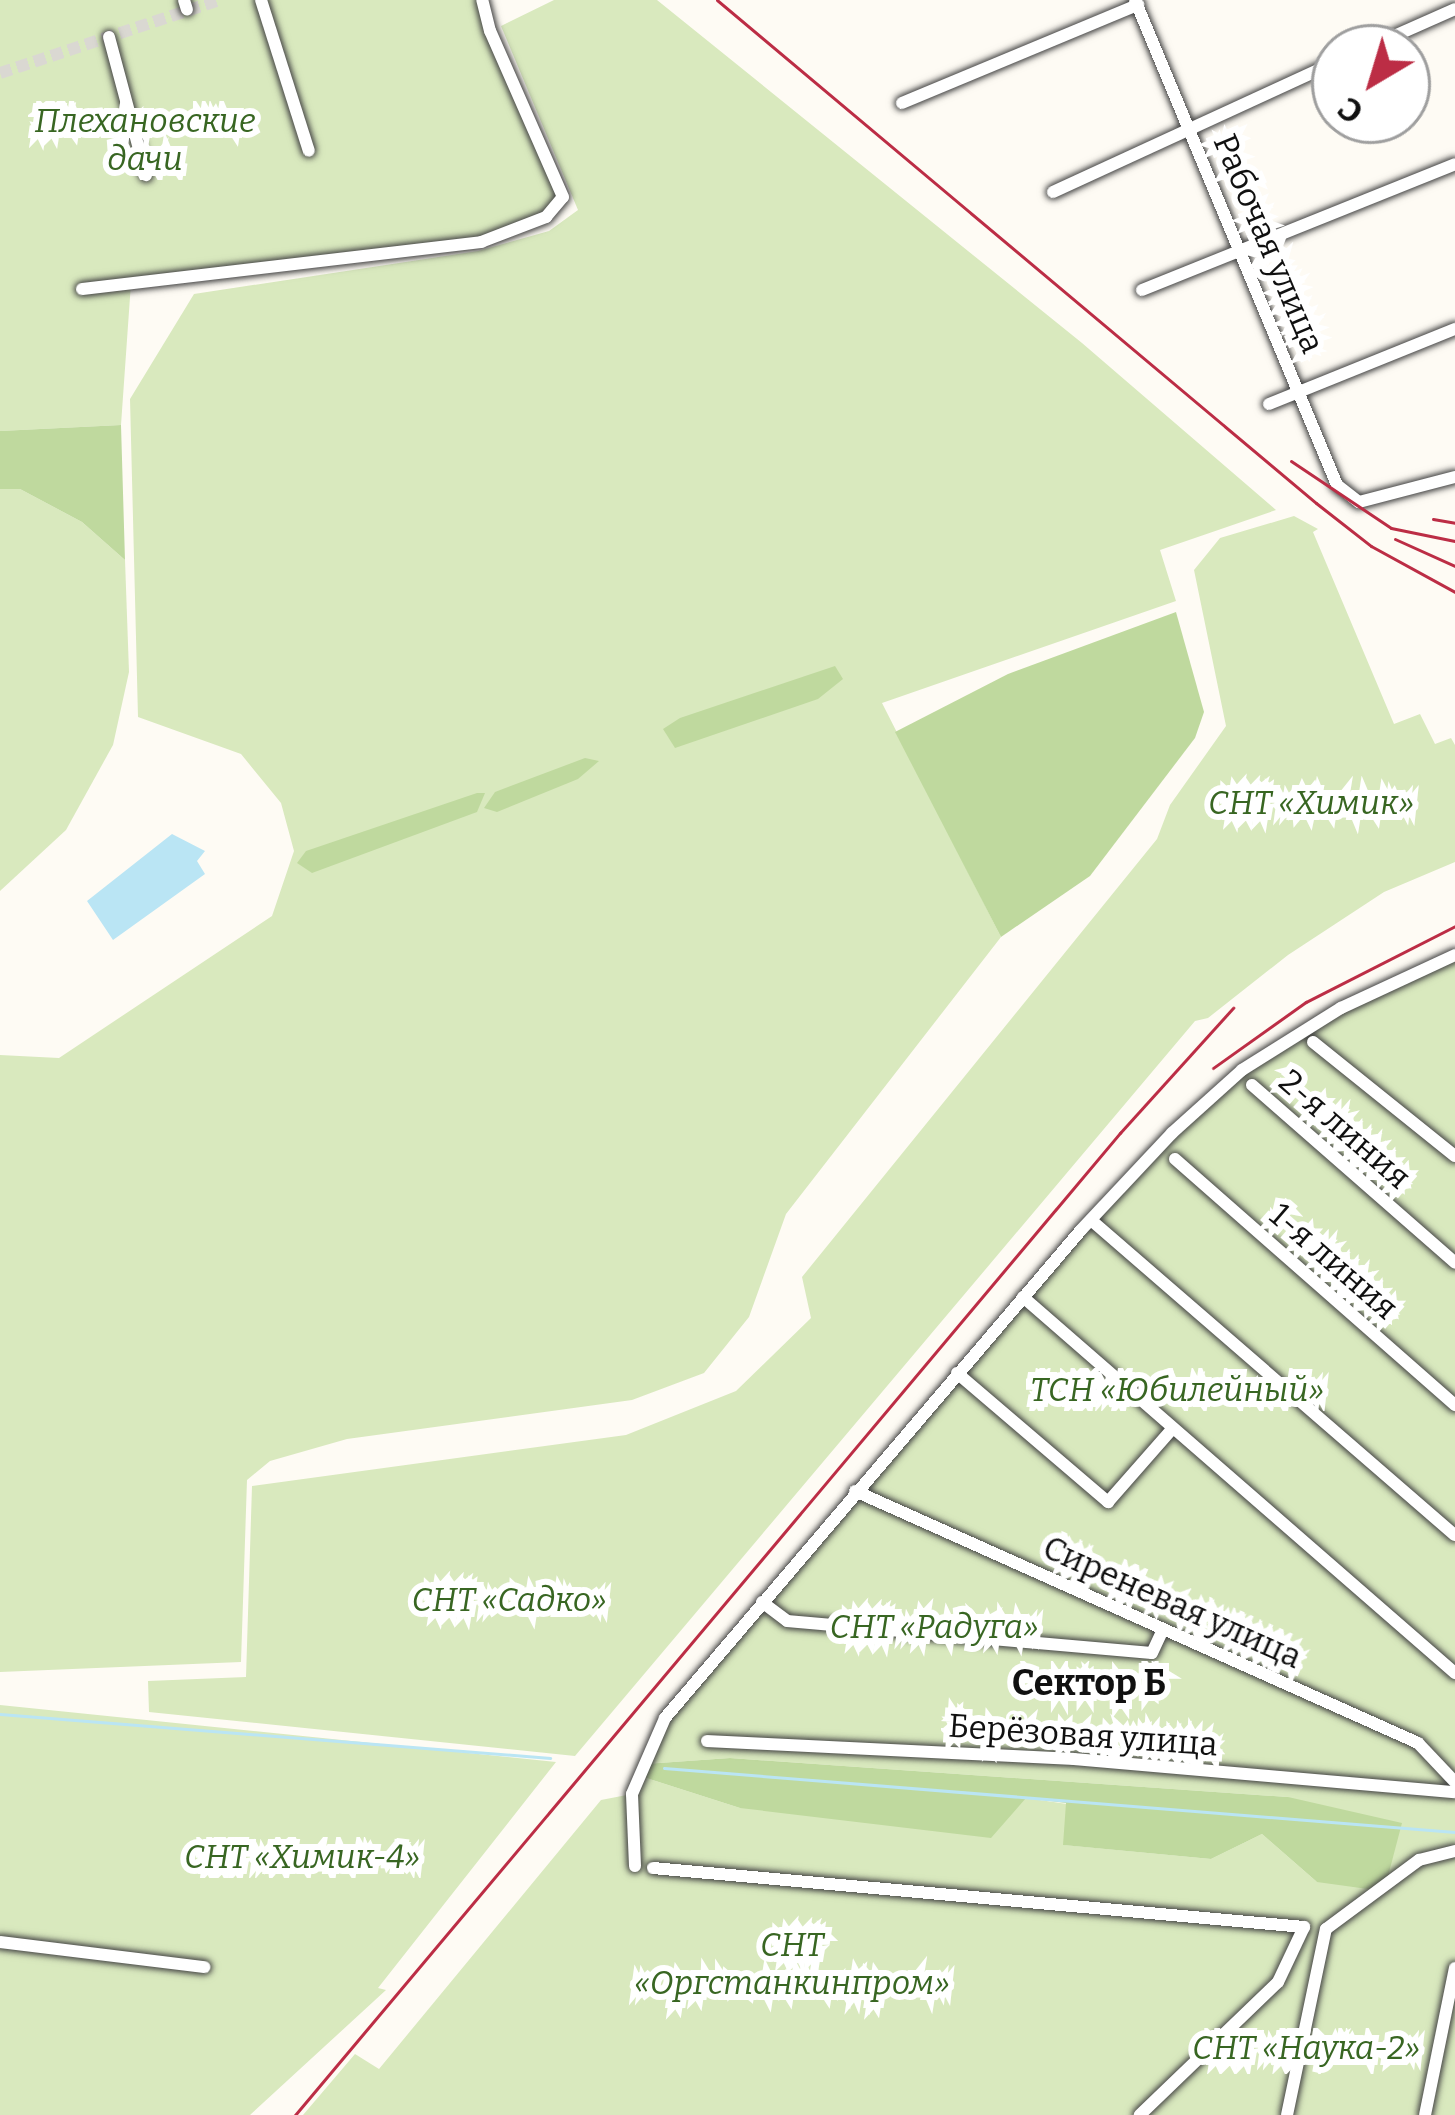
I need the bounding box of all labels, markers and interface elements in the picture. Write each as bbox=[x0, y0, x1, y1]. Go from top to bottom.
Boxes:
north arrow bbox=[1311, 24, 1431, 144]
text: С bbox=[1330, 88, 1371, 132]
park label: Плехановские дачи bbox=[34, 102, 256, 180]
street label: Рабочая улица bbox=[1204, 129, 1332, 359]
park label: СНТ «Химик» bbox=[1208, 784, 1414, 824]
street label: 2-я линия bbox=[1270, 1062, 1418, 1198]
street label: 1-я линия bbox=[1261, 1196, 1405, 1328]
park label: ТСН «Юбилейный» bbox=[1030, 1371, 1324, 1411]
street label: Сиреневая улица bbox=[1037, 1528, 1307, 1678]
park label: СНТ «Садко» bbox=[412, 1581, 606, 1621]
park label: СНТ «Радуга» bbox=[829, 1608, 1039, 1648]
district label: Сектор Б bbox=[1012, 1662, 1166, 1706]
street label: Берёзовая улица bbox=[947, 1707, 1219, 1765]
park label: СНТ «Химик-4» bbox=[184, 1838, 420, 1878]
park label: СНТ «Оргстанкинпром» bbox=[634, 1926, 950, 2004]
park label: СНТ «Наука-2» bbox=[1192, 2029, 1420, 2069]

